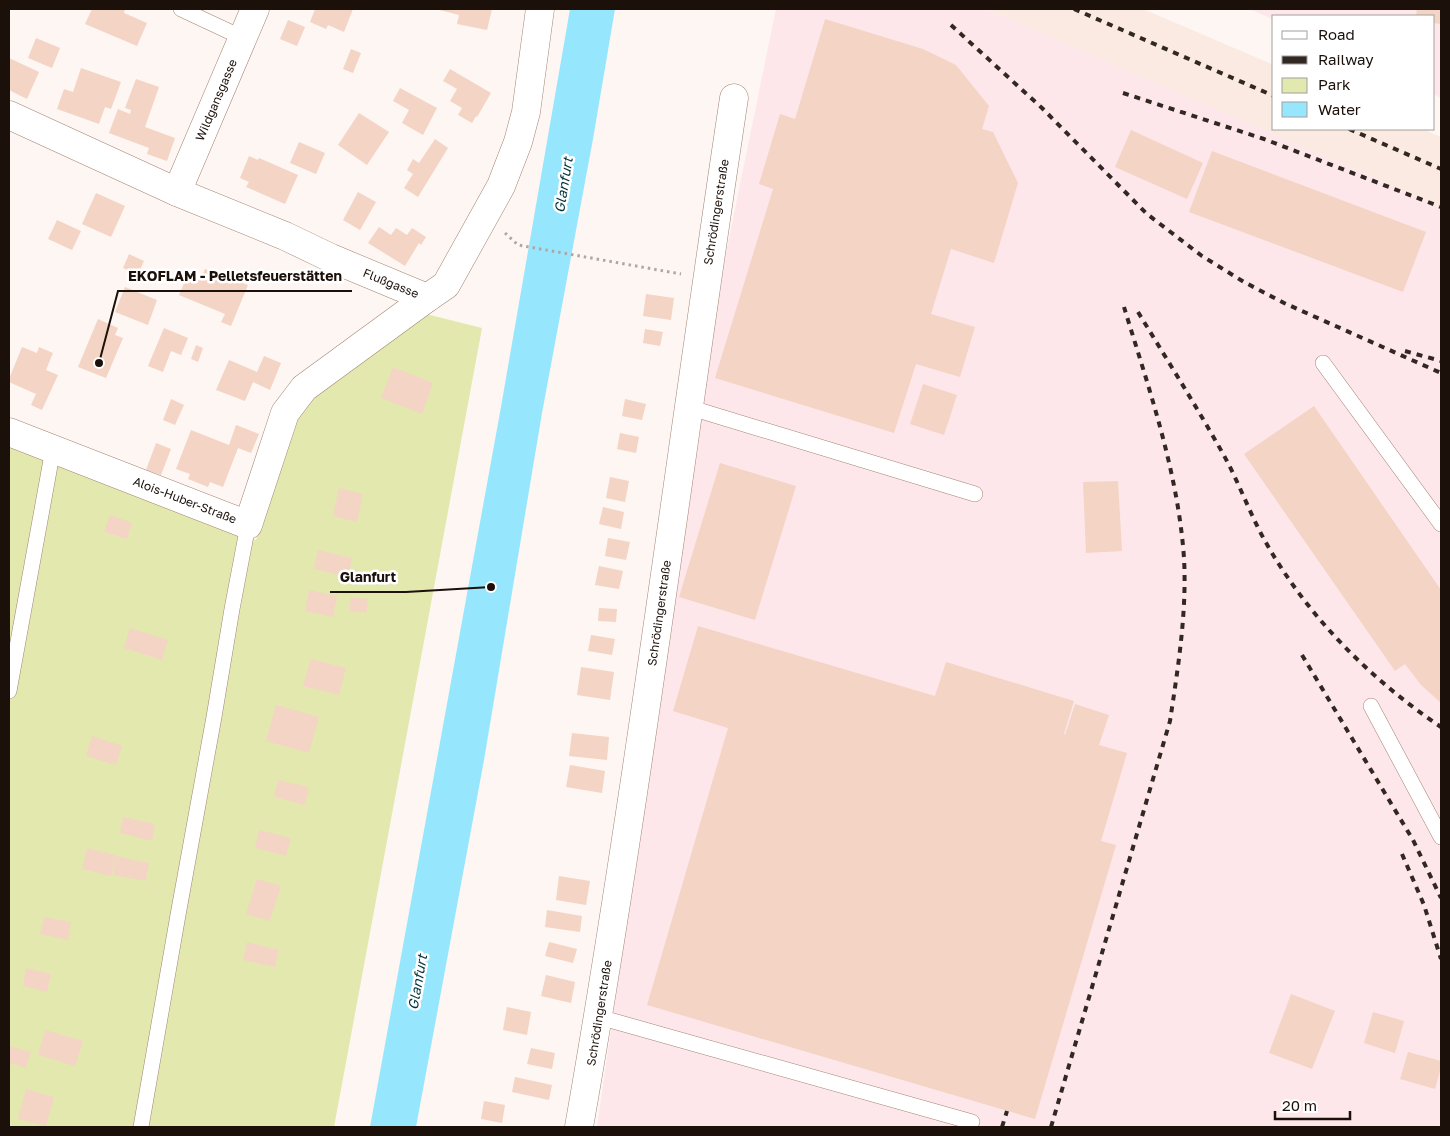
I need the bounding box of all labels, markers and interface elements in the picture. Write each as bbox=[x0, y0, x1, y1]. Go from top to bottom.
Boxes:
legend bbox=[1272, 15, 1435, 130]
text: Road bbox=[1318, 25, 1355, 43]
text: Railway bbox=[1318, 50, 1374, 68]
street label: Wildgansgasse bbox=[192, 57, 240, 143]
text: Park bbox=[1318, 75, 1351, 93]
text: Water bbox=[1318, 100, 1361, 118]
water label: Glanfurt bbox=[550, 155, 576, 214]
street label: Schrödingerstraße bbox=[700, 158, 732, 266]
callout: EKOFLAM - Pelletsfeuerstätten bbox=[118, 262, 352, 291]
street label: Flußgasse bbox=[361, 265, 421, 301]
text: EKOFLAM - Pelletsfeuerstätten bbox=[128, 267, 342, 284]
street label: Alois-Huber-Straße bbox=[131, 473, 239, 527]
street label: Schrödingerstraße bbox=[644, 559, 674, 667]
callout: Glanfurt bbox=[330, 563, 406, 592]
text: Glanfurt bbox=[340, 568, 397, 585]
water label: Glanfurt bbox=[404, 952, 430, 1011]
street label: Schrödingerstraße bbox=[583, 959, 615, 1067]
scale bar bbox=[1275, 1088, 1350, 1120]
text: 20 m bbox=[1282, 1096, 1317, 1114]

